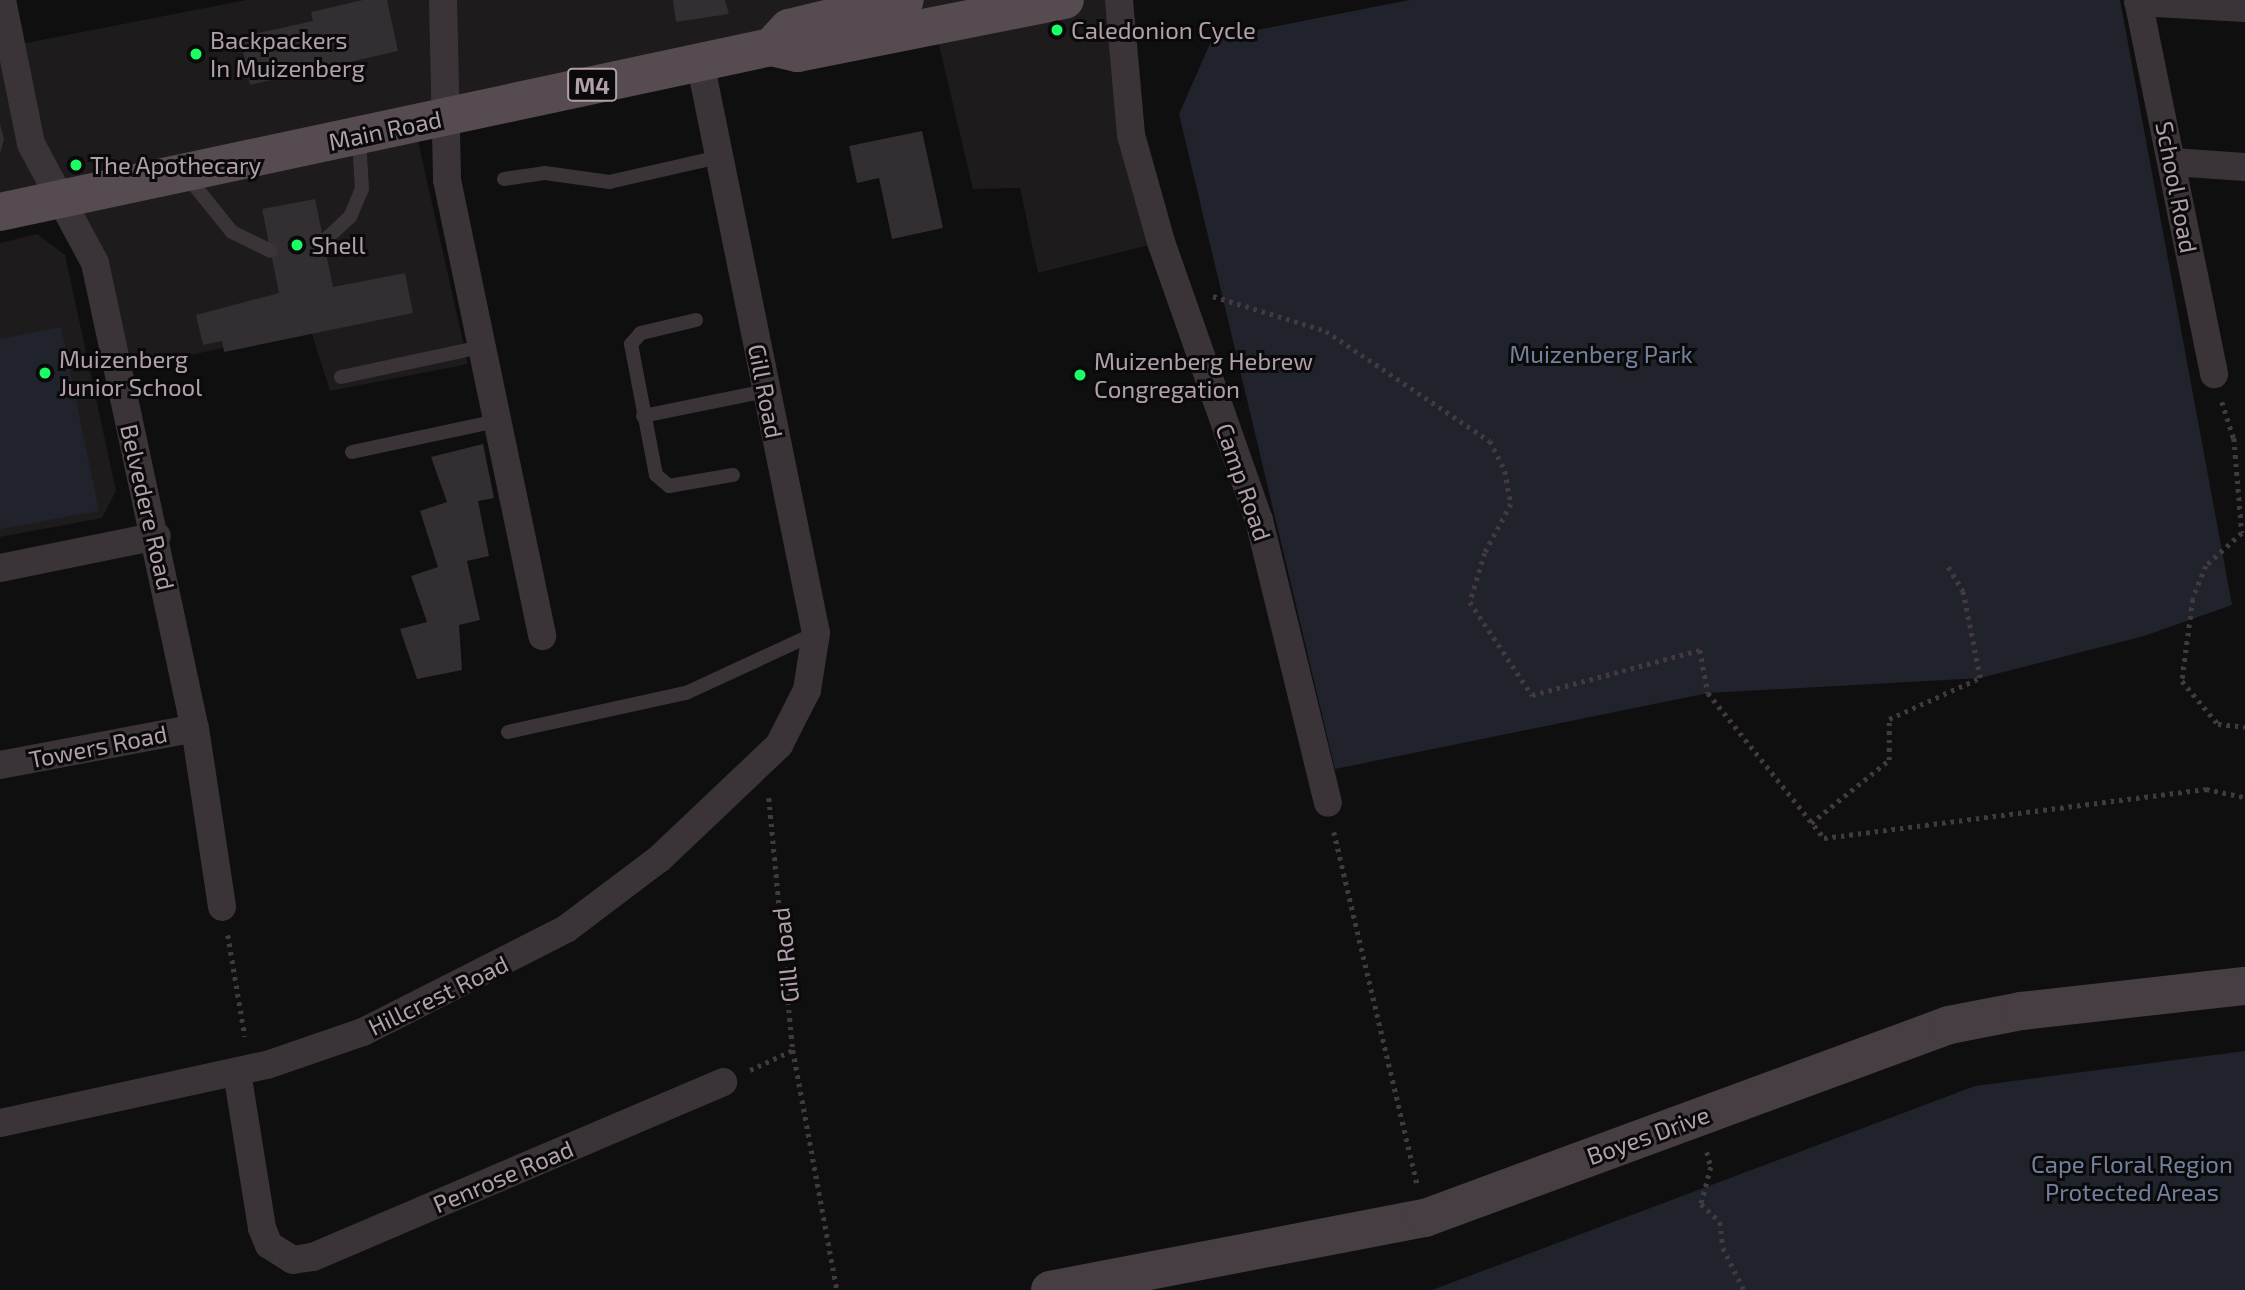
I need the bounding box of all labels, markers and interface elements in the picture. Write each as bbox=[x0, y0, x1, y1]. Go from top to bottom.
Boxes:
place label: Caledonion Cycle bbox=[1071, 16, 1256, 44]
marker: Caledonion Cycle bbox=[1049, 22, 1065, 38]
place label: Backpackers In Muizenberg bbox=[210, 26, 365, 82]
marker: Backpackers In Muizenberg bbox=[188, 46, 204, 62]
road number: M4 bbox=[566, 66, 618, 104]
street label: Main Road bbox=[326, 104, 444, 156]
street label: School Road bbox=[2150, 118, 2204, 256]
place label: The Apothecary bbox=[90, 151, 262, 179]
marker: The Apothecary bbox=[68, 157, 84, 173]
place label: Shell bbox=[311, 231, 366, 259]
marker: Shell bbox=[289, 237, 305, 253]
park label: Muizenberg Park bbox=[1509, 340, 1693, 368]
street label: Gill Road bbox=[743, 341, 789, 441]
place label: Muizenberg Junior School bbox=[59, 345, 203, 401]
place label: Muizenberg Hebrew Congregation bbox=[1094, 347, 1313, 403]
marker: Muizenberg Junior School bbox=[37, 365, 53, 381]
marker: Muizenberg Hebrew Congregation bbox=[1072, 367, 1088, 383]
street label: Camp Road bbox=[1210, 419, 1278, 545]
street label: Belvedere Road bbox=[115, 421, 181, 593]
street label: Towers Road bbox=[27, 719, 169, 773]
street label: Gill Road bbox=[766, 906, 804, 1004]
street label: Hillcrest Road bbox=[363, 949, 513, 1041]
street label: Boyes Drive bbox=[1583, 1100, 1713, 1170]
street label: Penrose Road bbox=[429, 1134, 577, 1218]
park label: Cape Floral Region Protected Areas bbox=[2031, 1150, 2233, 1206]

